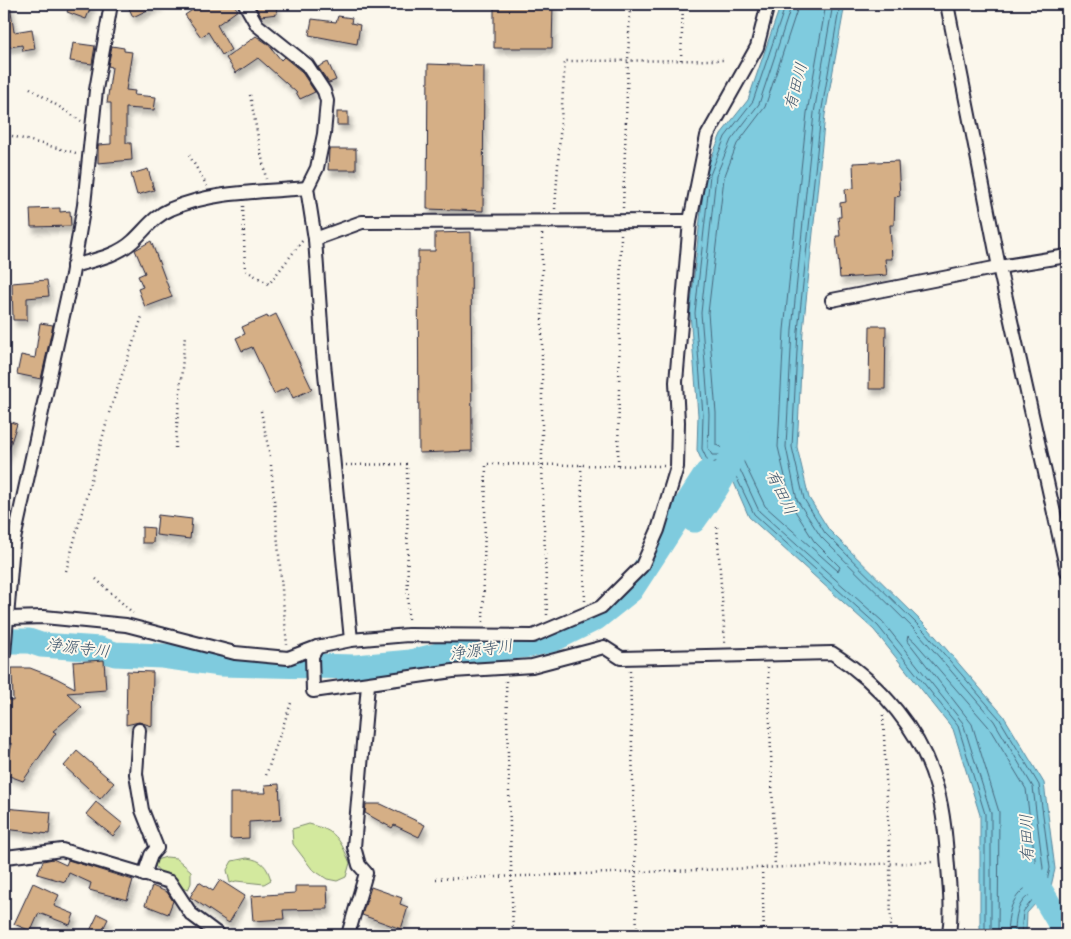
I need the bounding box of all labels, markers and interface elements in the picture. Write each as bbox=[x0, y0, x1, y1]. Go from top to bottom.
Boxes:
water label: 有田川 bbox=[778, 60, 812, 112]
water label: 有田川 bbox=[762, 466, 802, 518]
water label: 浄源寺川 bbox=[45, 632, 111, 662]
water label: 浄源寺川 bbox=[448, 634, 514, 664]
water label: 有田川 bbox=[1014, 814, 1038, 862]

